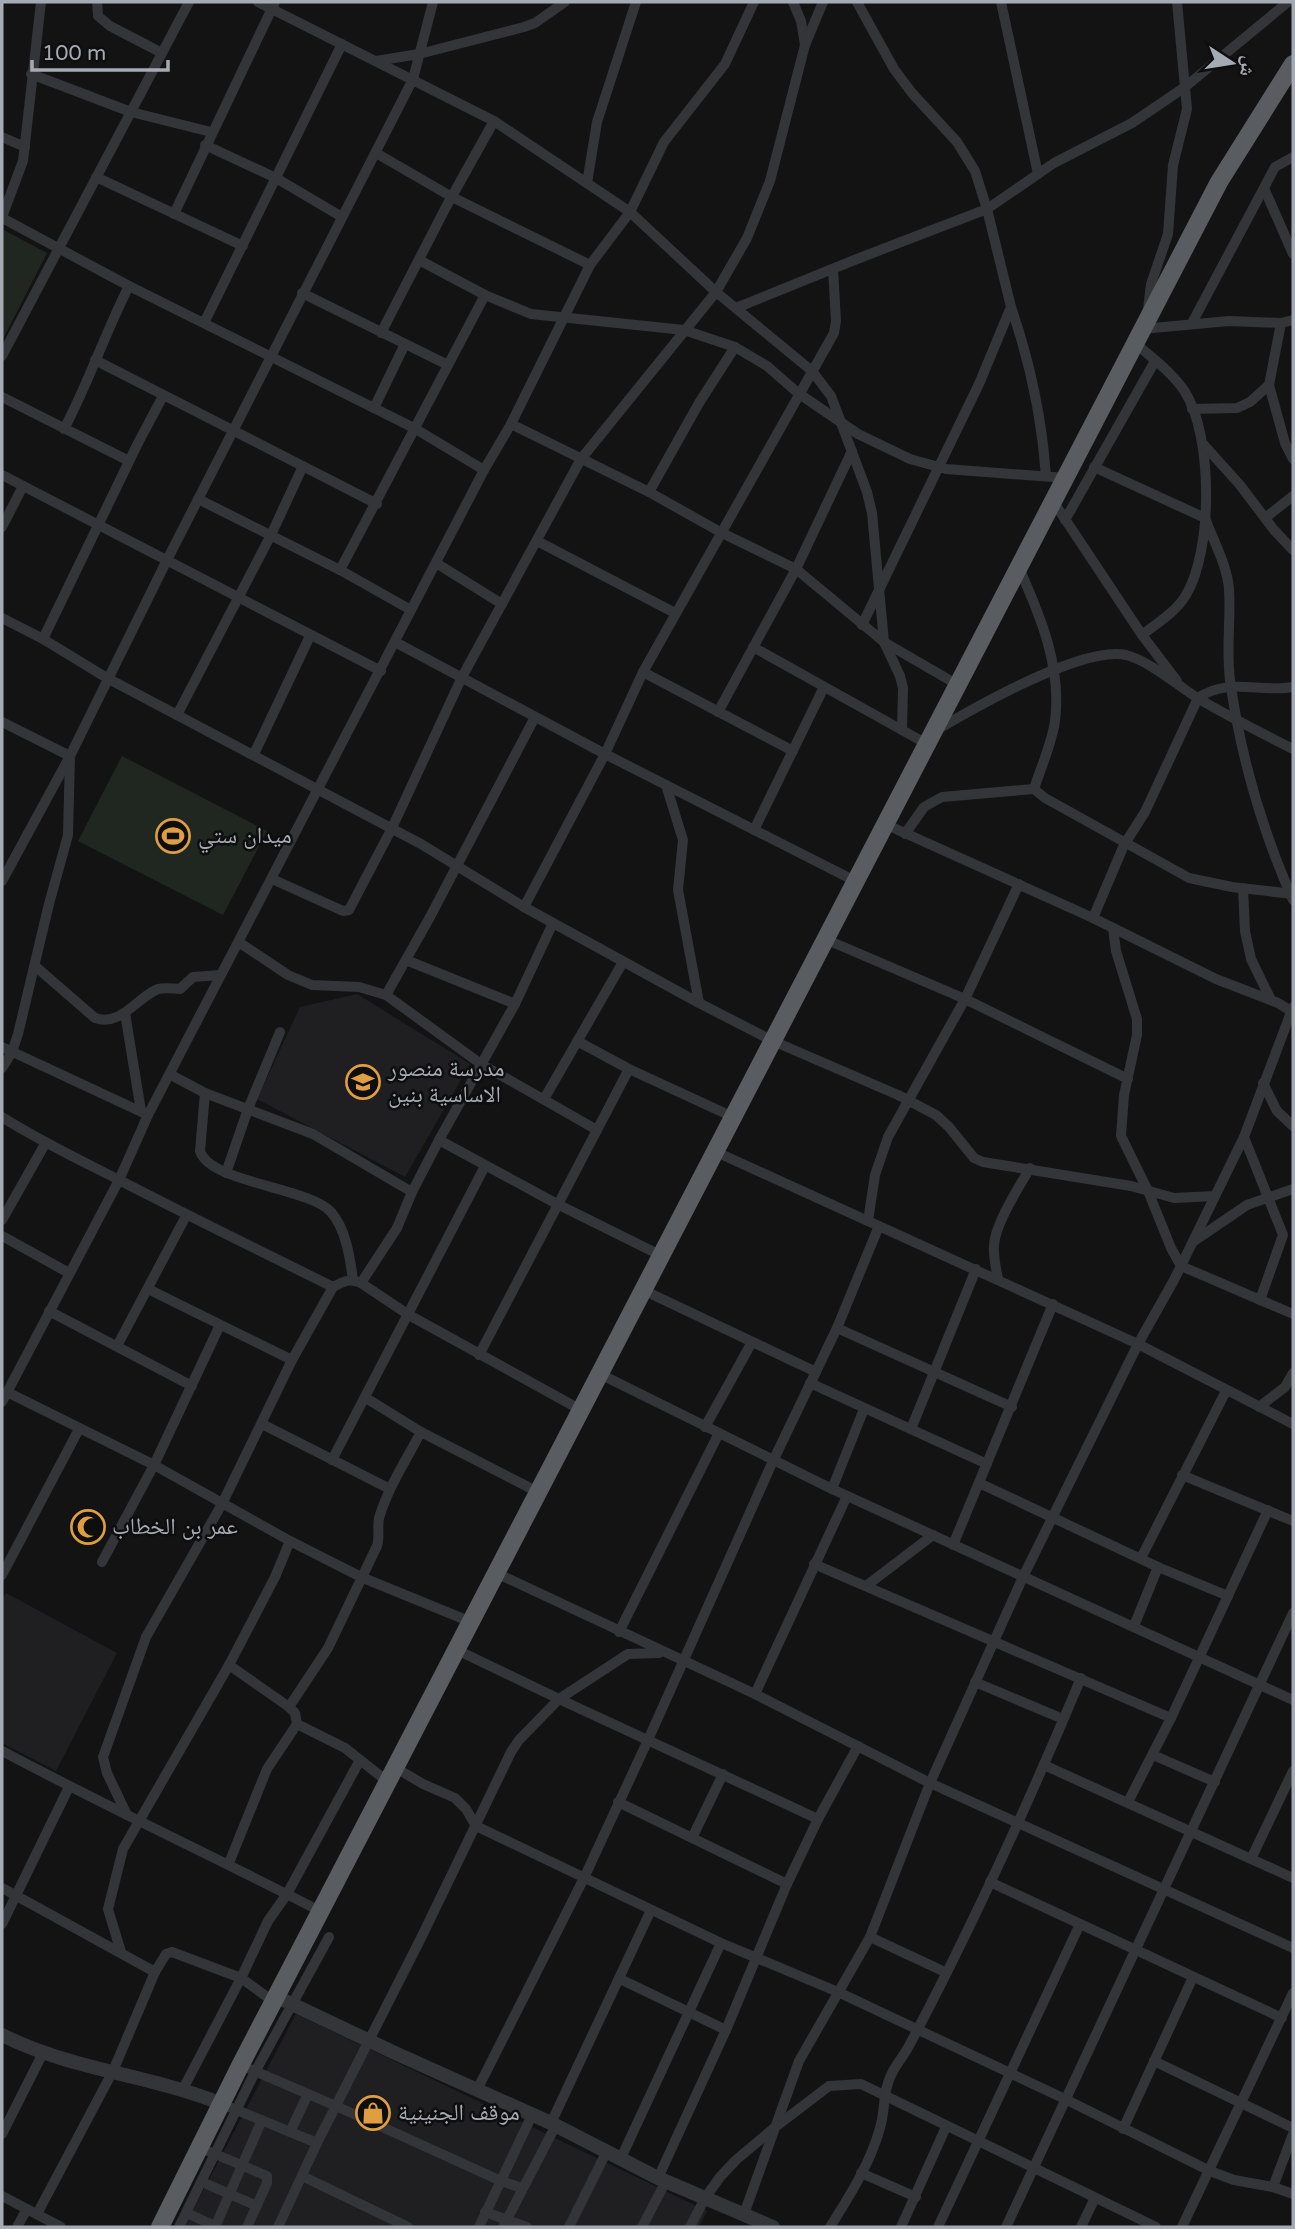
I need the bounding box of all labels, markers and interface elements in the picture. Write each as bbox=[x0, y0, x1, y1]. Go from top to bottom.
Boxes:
scale bar bbox=[32, 28, 168, 72]
north arrow bbox=[1197, 28, 1267, 98]
text: 100 m bbox=[42, 41, 106, 66]
text: ش bbox=[1235, 54, 1261, 78]
sports icon: ميدان ستي bbox=[154, 817, 192, 855]
place label: ميدان ستي bbox=[198, 822, 292, 854]
place label: مدرسة منصور الاساسية بنين bbox=[387, 1055, 505, 1109]
school or university icon: مدرسة منصور الاساسية بنين bbox=[344, 1063, 382, 1101]
mosque icon: عمر بن الخطاب bbox=[69, 1508, 107, 1546]
place label: عمر بن الخطاب bbox=[112, 1513, 238, 1541]
shop icon: موقف الجنينية bbox=[354, 2094, 392, 2132]
place label: موقف الجنينية bbox=[398, 2099, 520, 2127]

